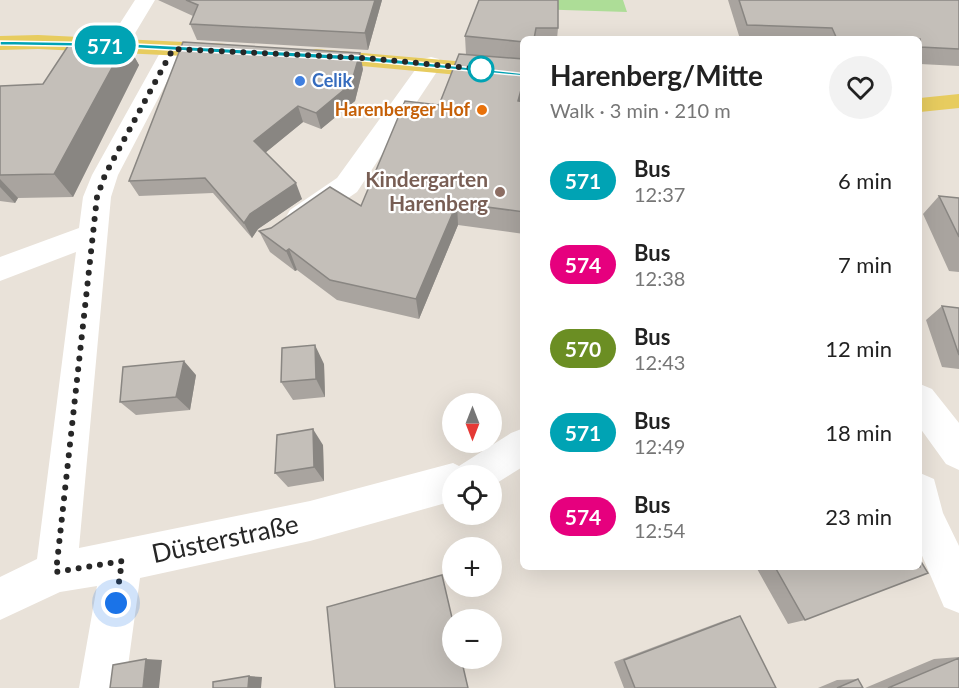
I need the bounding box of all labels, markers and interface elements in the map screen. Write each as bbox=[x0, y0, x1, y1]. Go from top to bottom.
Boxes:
line badge: 571 bbox=[70, 26, 140, 64]
text: 571 bbox=[87, 33, 123, 58]
unlabelled marker bbox=[468, 56, 494, 82]
button: heart bbox=[829, 56, 892, 119]
text: Harenberg/Mitte bbox=[550, 58, 763, 92]
place label: Celik bbox=[312, 69, 352, 91]
marker: Celik bbox=[293, 74, 307, 88]
place label: Harenberger Hof bbox=[335, 98, 471, 120]
text: Walk · 3 min · 210 m bbox=[550, 98, 731, 122]
marker: Harenberger Hof bbox=[475, 103, 489, 117]
text: Bus bbox=[634, 155, 670, 182]
place label: Kindergarten Harenberg bbox=[365, 166, 488, 215]
text: 6 min bbox=[838, 167, 892, 194]
text: 571 bbox=[565, 168, 601, 193]
text: 12:37 bbox=[634, 182, 685, 206]
marker: Kindergarten Harenberg bbox=[493, 185, 507, 199]
text: Bus bbox=[634, 239, 670, 266]
text: 7 min bbox=[838, 251, 892, 278]
text: 574 bbox=[565, 252, 601, 277]
text: 12:38 bbox=[634, 266, 685, 290]
text: Bus bbox=[634, 323, 670, 350]
text: 12 min bbox=[825, 335, 892, 362]
text: 570 bbox=[565, 336, 601, 361]
text: 12:43 bbox=[634, 350, 685, 374]
north arrow bbox=[442, 393, 502, 453]
map controls bbox=[442, 393, 502, 669]
text: Bus bbox=[634, 407, 670, 434]
text: 18 min bbox=[825, 419, 892, 446]
text: 571 bbox=[565, 420, 601, 445]
text: 12:49 bbox=[634, 434, 685, 458]
button: locate bbox=[442, 465, 502, 525]
text: Bus bbox=[634, 491, 670, 518]
text: 23 min bbox=[825, 503, 892, 530]
text: 574 bbox=[565, 504, 601, 529]
street label: Düsterstraße bbox=[148, 507, 301, 569]
text: 12:54 bbox=[634, 518, 685, 542]
button: + bbox=[442, 537, 502, 597]
your location bbox=[101, 588, 131, 618]
button: − bbox=[442, 609, 502, 669]

